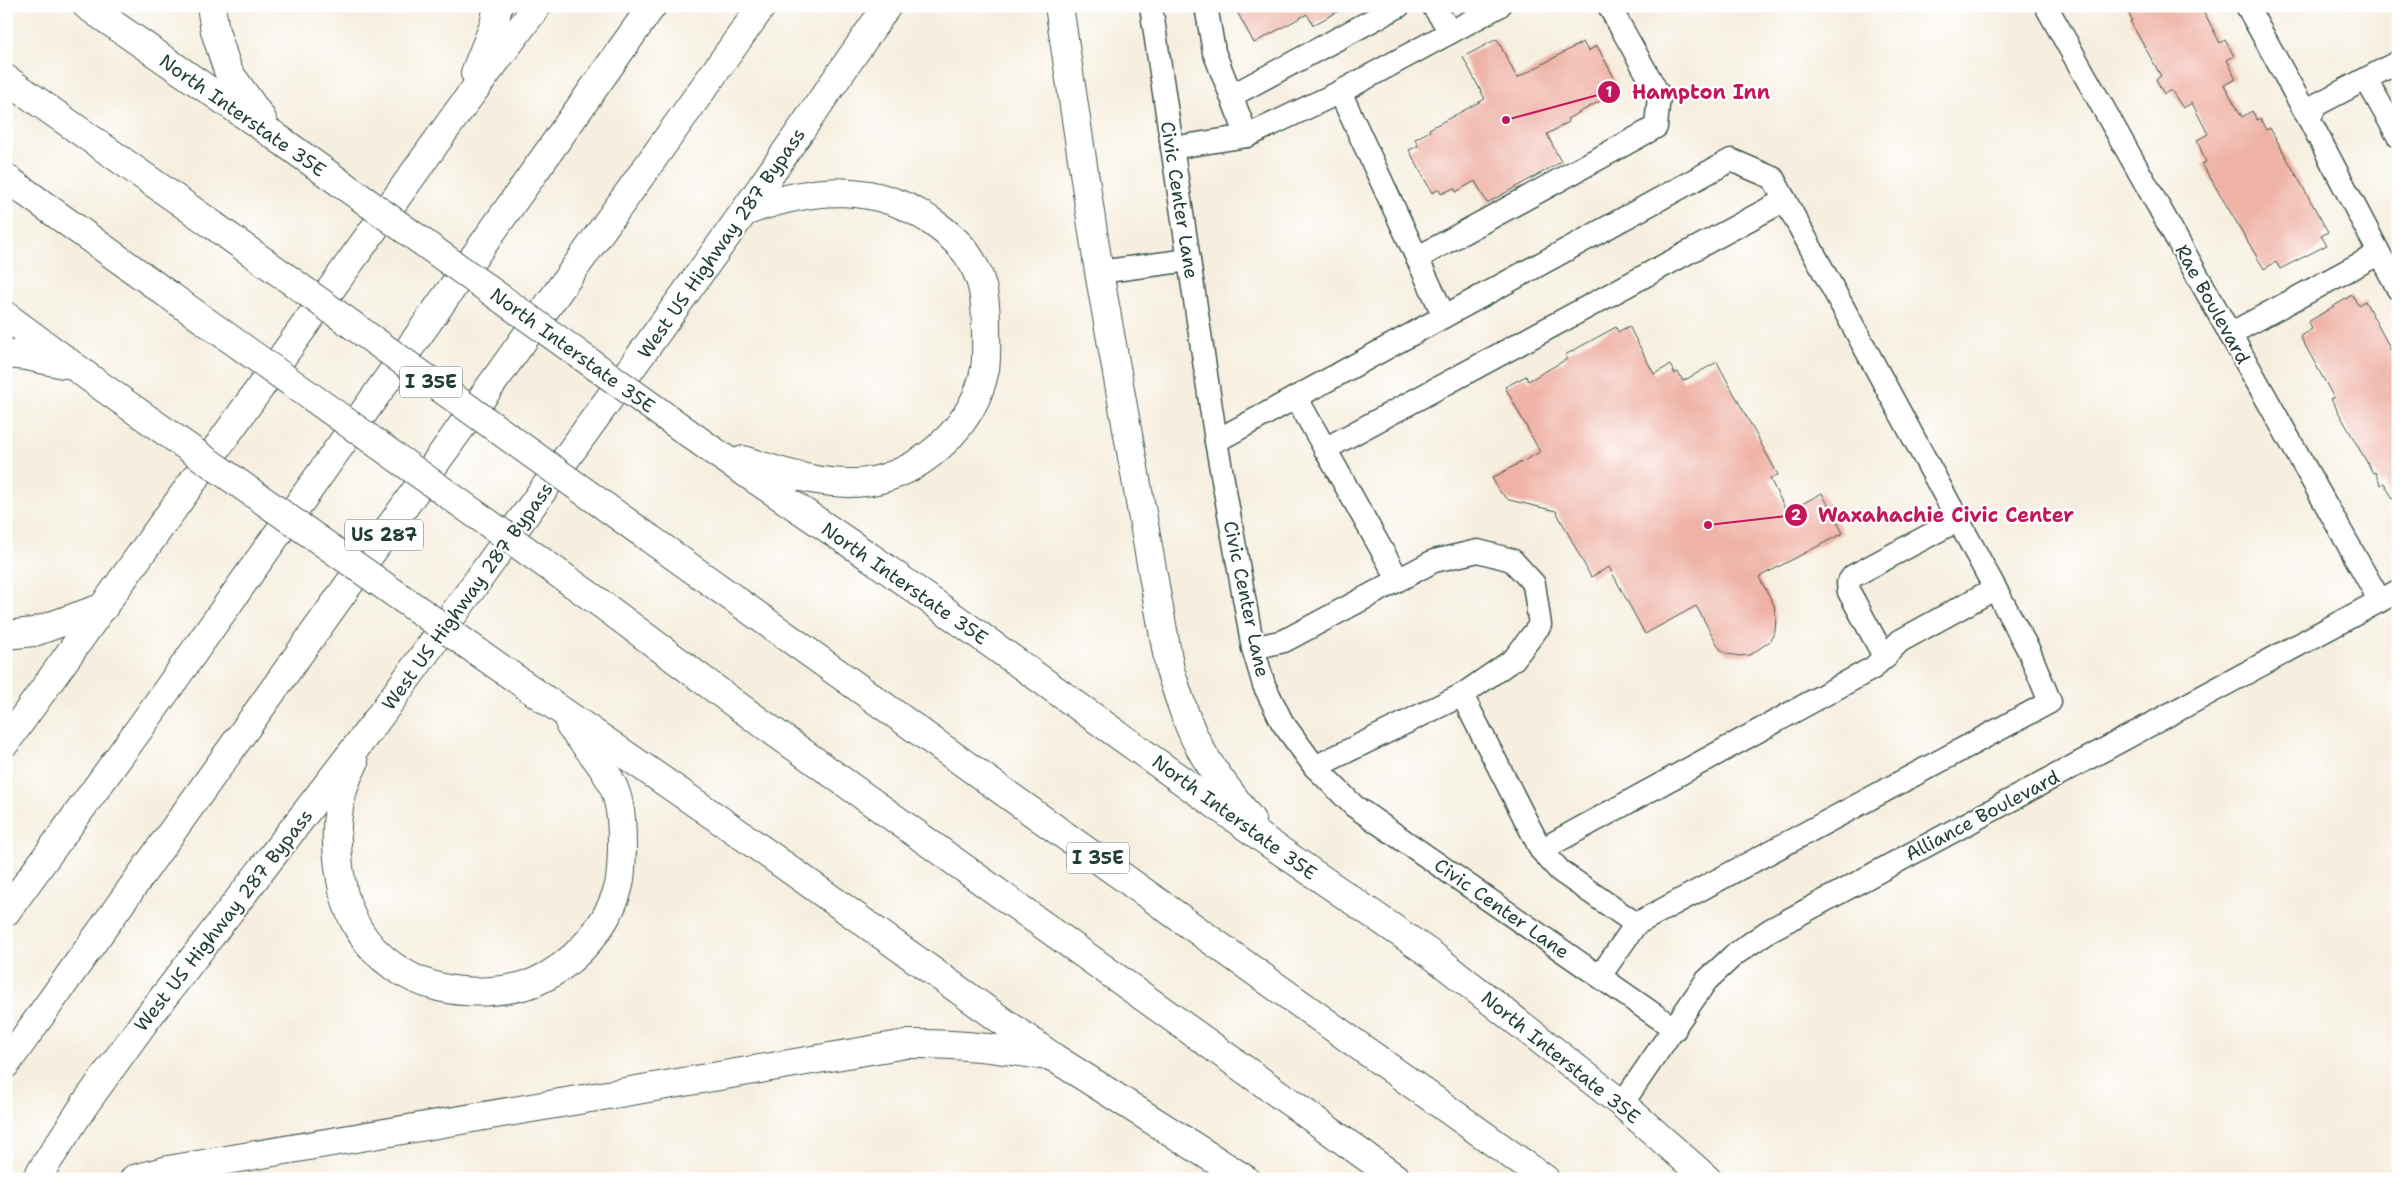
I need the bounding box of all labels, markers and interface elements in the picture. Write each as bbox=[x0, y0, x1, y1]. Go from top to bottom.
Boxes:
street label: North Interstate 35E bbox=[155, 48, 331, 182]
callout: Hampton Inn bbox=[1597, 75, 1780, 110]
text: Hampton Inn bbox=[1632, 79, 1770, 105]
text: 1 bbox=[1606, 82, 1613, 102]
street label: Civic Center Lane bbox=[1155, 119, 1204, 281]
street label: West US Highway 287 Bypass bbox=[632, 123, 811, 364]
street label: Rae Boulevard bbox=[2169, 240, 2256, 368]
street label: North Interstate 35E bbox=[485, 282, 660, 419]
road number: I 35E bbox=[400, 367, 462, 398]
street label: West US Highway 287 Bypass bbox=[376, 477, 559, 715]
callout: Waxahachie Civic Center bbox=[1783, 497, 2084, 532]
text: Waxahachie Civic Center bbox=[1818, 502, 2074, 528]
text: 2 bbox=[1791, 505, 1802, 525]
street label: North Interstate 35E bbox=[817, 516, 993, 650]
street label: Civic Center Lane bbox=[1218, 519, 1275, 680]
road number: US 287 bbox=[345, 520, 423, 550]
street label: North Interstate 35E bbox=[1147, 749, 1322, 886]
street label: Alliance Boulevard bbox=[1901, 764, 2064, 867]
street label: West US Highway 287 Bypass bbox=[129, 804, 318, 1037]
road number: I 35E bbox=[1067, 842, 1129, 874]
street label: Civic Center Lane bbox=[1429, 853, 1574, 964]
street label: North Interstate 35E bbox=[1476, 985, 1645, 1129]

